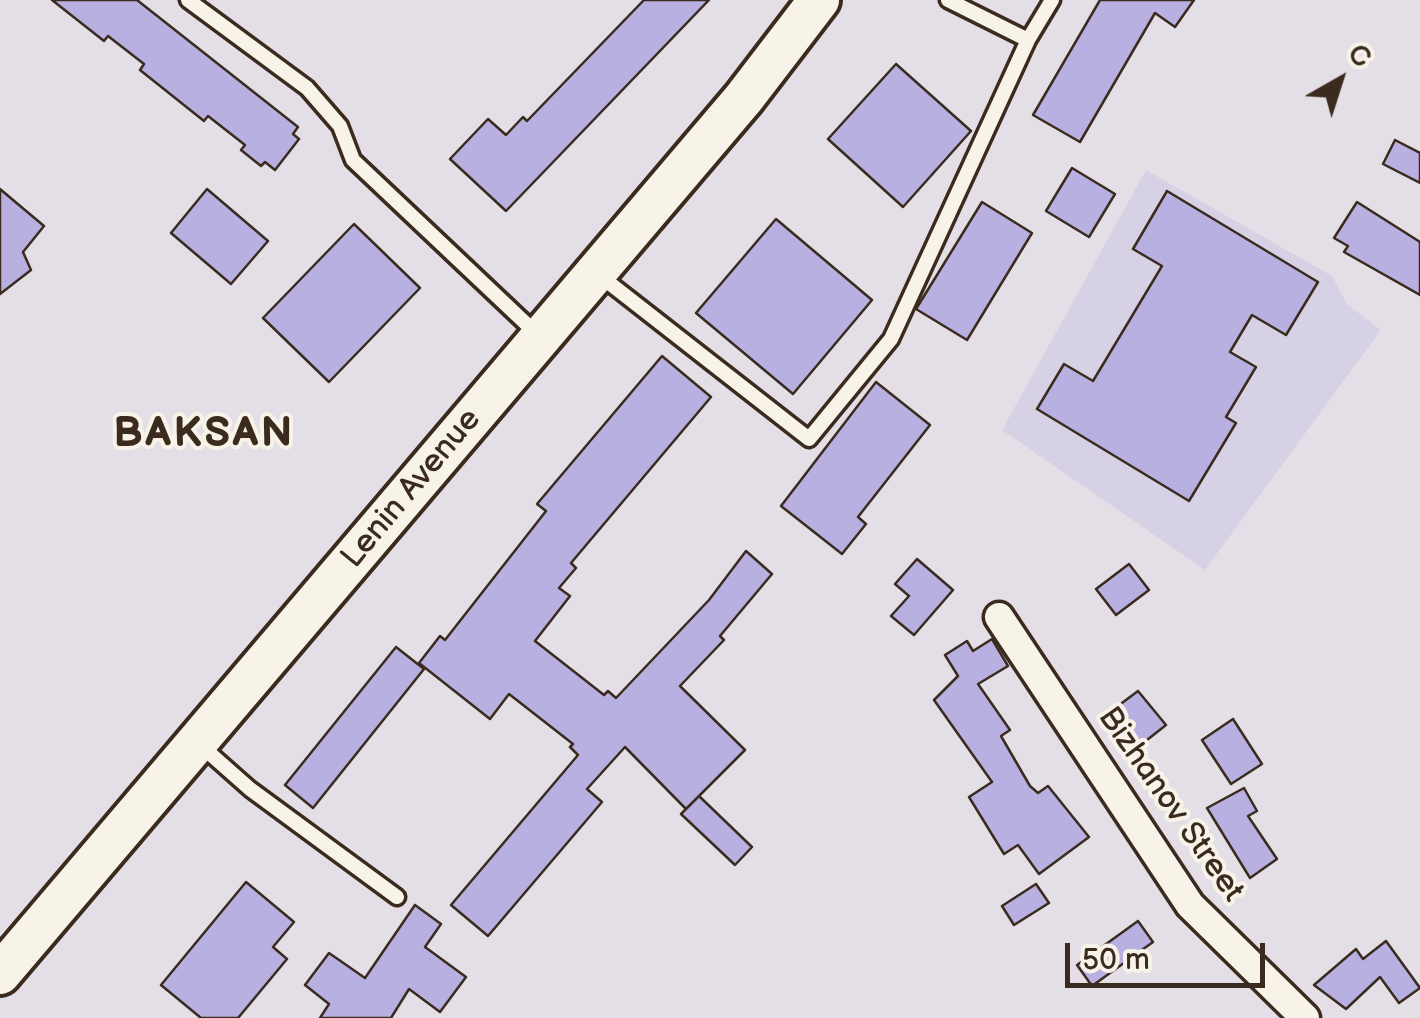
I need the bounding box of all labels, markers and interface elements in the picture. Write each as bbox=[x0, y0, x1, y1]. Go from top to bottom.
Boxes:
north arrow bbox=[1290, 30, 1390, 130]
text: С bbox=[1341, 37, 1377, 75]
street label: Lenin Avenue bbox=[334, 402, 490, 576]
district label: BAKSAN bbox=[113, 410, 295, 460]
street label: Bizhanov Street bbox=[1089, 700, 1251, 910]
scale bar bbox=[1070, 923, 1270, 985]
text: 50 m bbox=[1082, 942, 1150, 978]

